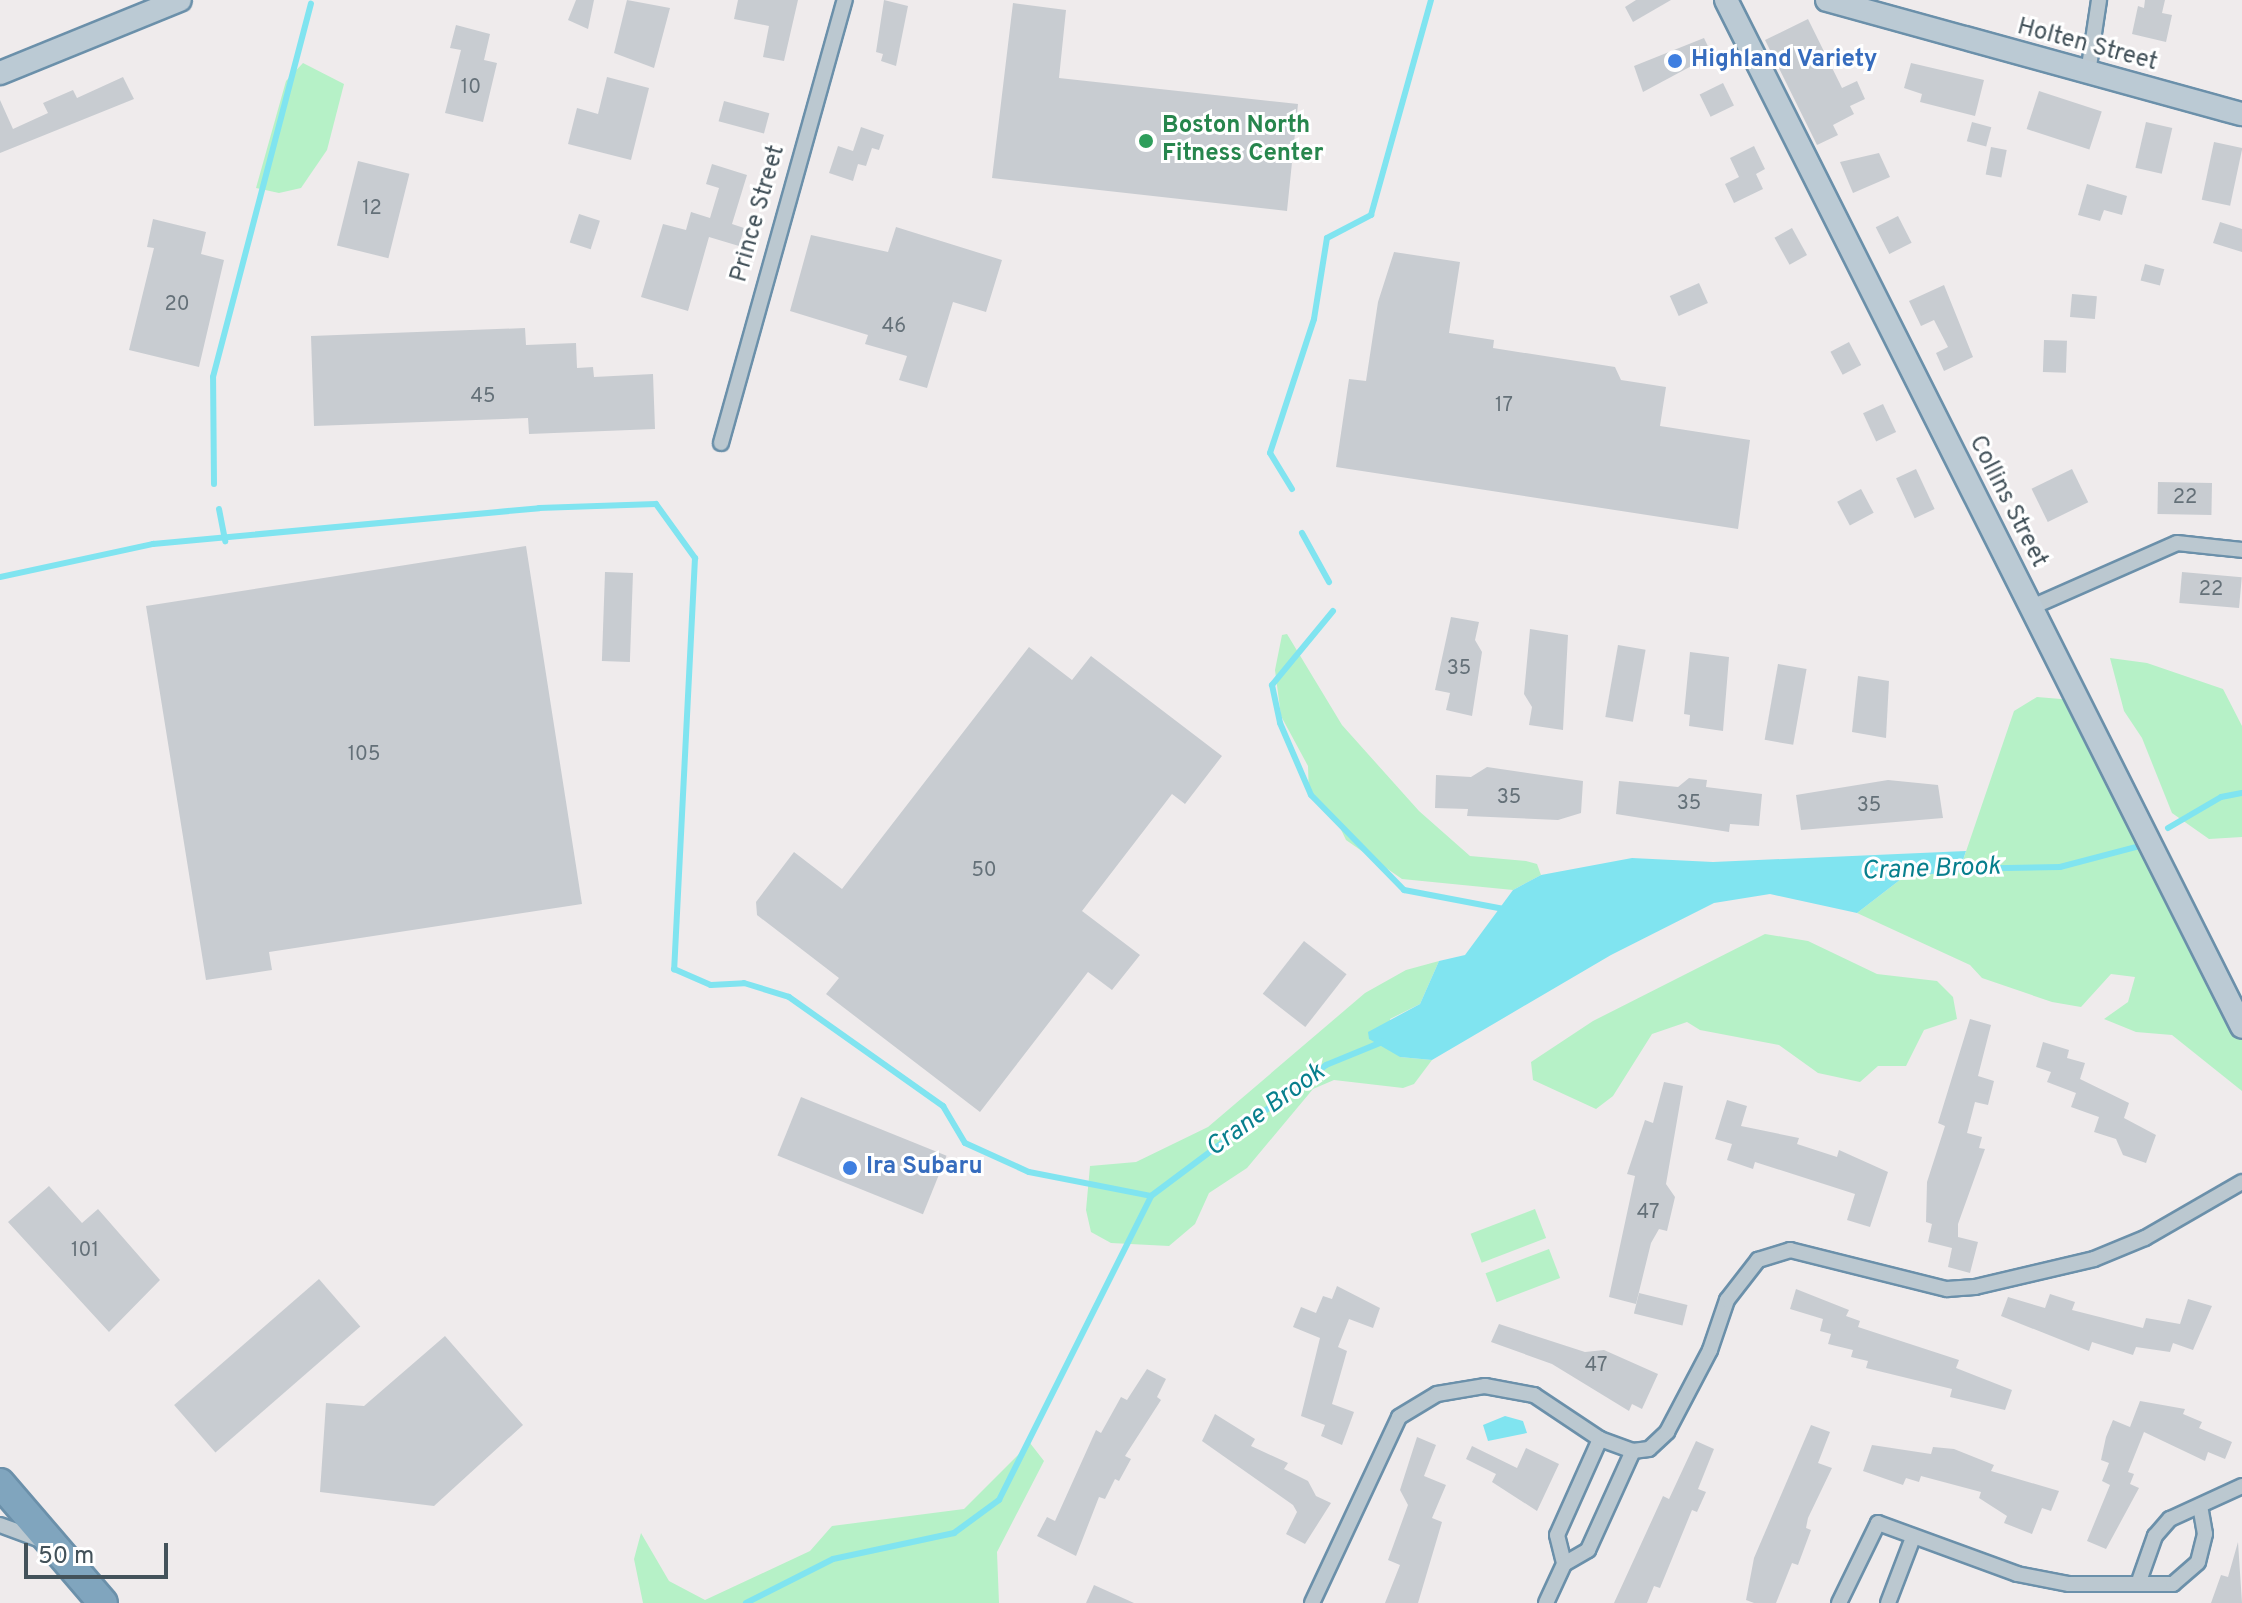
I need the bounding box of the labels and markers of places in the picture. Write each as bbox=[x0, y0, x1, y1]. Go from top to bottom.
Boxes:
place label: Highland Variety bbox=[1691, 47, 1878, 75]
marker: Highland Variety bbox=[1666, 52, 1684, 70]
place label: Boston North Fitness Center bbox=[1162, 113, 1323, 169]
marker: Boston North Fitness Center bbox=[1137, 132, 1155, 150]
place label: Ira Subaru bbox=[866, 1154, 983, 1182]
marker: Ira Subaru bbox=[841, 1159, 859, 1177]

